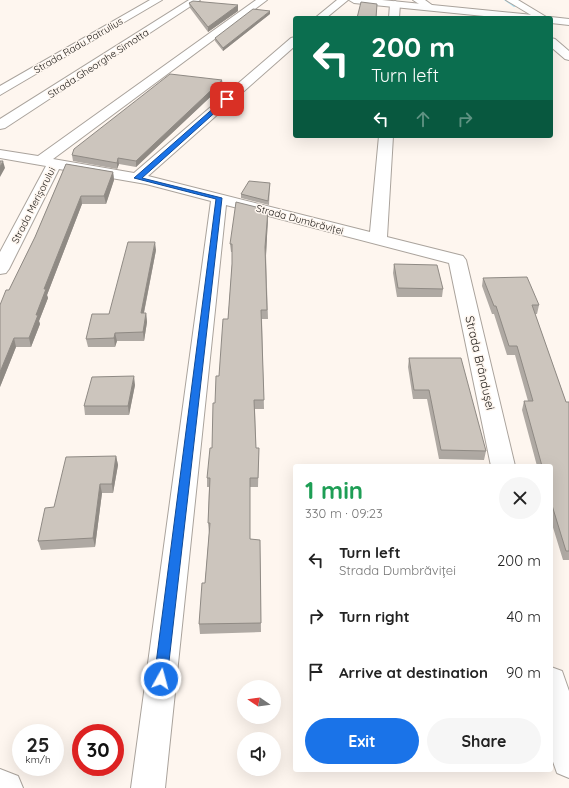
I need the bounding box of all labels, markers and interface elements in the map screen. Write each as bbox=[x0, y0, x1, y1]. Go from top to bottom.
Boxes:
street label: Strada Radu Patrulius bbox=[31, 14, 125, 76]
street label: Strada Gheorghe Simotta bbox=[45, 26, 151, 101]
text: 200 m bbox=[371, 29, 455, 64]
icon: left bbox=[305, 32, 357, 84]
text: Turn left bbox=[371, 64, 439, 87]
pin bbox=[210, 82, 244, 116]
icon: arrive bbox=[216, 88, 238, 110]
icon: left bbox=[370, 108, 392, 130]
icon: ahead bbox=[412, 108, 434, 130]
icon: right bbox=[454, 108, 476, 130]
street label: Strada Merișorului bbox=[9, 165, 58, 246]
street label: Strada Dumbrăviței bbox=[255, 202, 345, 237]
street label: Strada Brândușei bbox=[462, 314, 499, 411]
text: 1 min bbox=[305, 475, 363, 505]
button: close bbox=[499, 477, 541, 519]
text: 330 m · 09:23 bbox=[305, 505, 383, 521]
text: Turn left bbox=[339, 543, 401, 562]
icon: left bbox=[305, 549, 327, 571]
text: 200 m bbox=[497, 551, 541, 570]
text: Strada Dumbrăviței bbox=[339, 562, 456, 578]
icon: right bbox=[305, 605, 327, 627]
text: Turn right bbox=[339, 607, 410, 626]
text: 40 m bbox=[506, 607, 541, 626]
position arrow bbox=[140, 658, 182, 700]
icon: arrive bbox=[305, 661, 327, 683]
text: Arrive at destination bbox=[339, 663, 488, 682]
text: 90 m bbox=[506, 663, 541, 682]
north arrow bbox=[237, 680, 281, 724]
map controls bbox=[237, 680, 281, 776]
button: Exit bbox=[305, 718, 419, 764]
button: Share bbox=[427, 718, 541, 764]
speed limit sign: 30 bbox=[72, 724, 124, 776]
text: 25 bbox=[27, 732, 49, 757]
button: sound bbox=[237, 732, 281, 776]
text: km/h bbox=[25, 753, 51, 766]

